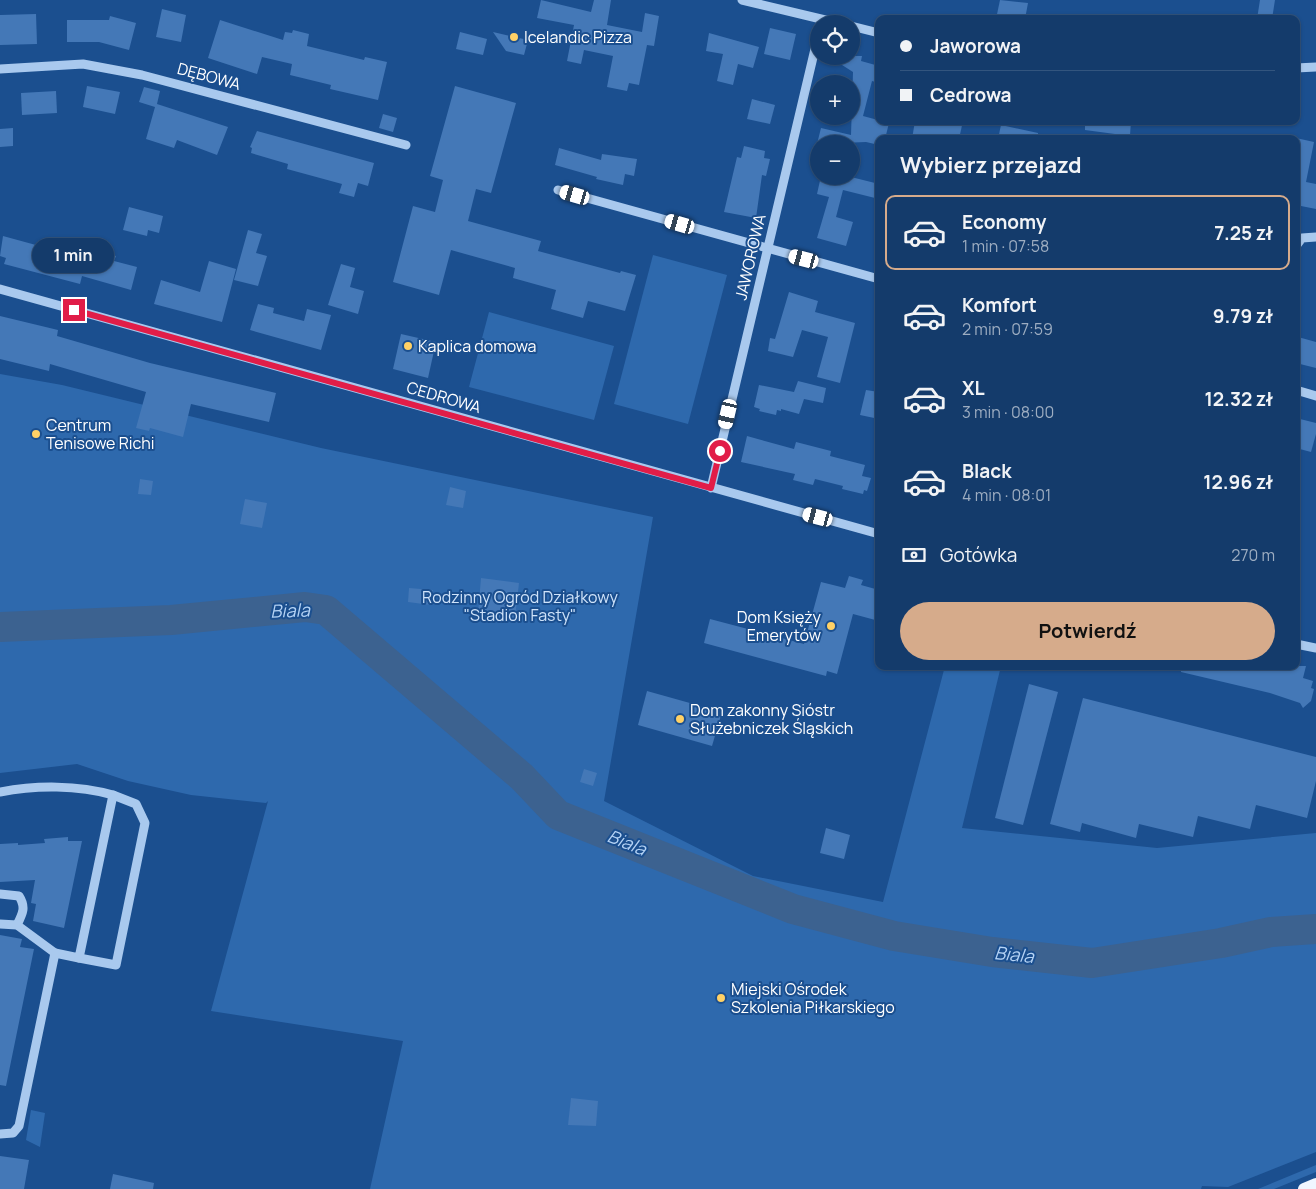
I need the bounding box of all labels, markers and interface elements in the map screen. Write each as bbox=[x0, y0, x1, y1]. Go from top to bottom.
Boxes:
map controls bbox=[810, 15, 860, 185]
button: locate bbox=[810, 15, 860, 65]
place label: Icelandic Pizza bbox=[524, 26, 632, 48]
marker: Icelandic Pizza bbox=[508, 31, 520, 43]
text: Jaworowa bbox=[930, 33, 1021, 59]
street label: DĘBOWA bbox=[175, 57, 243, 95]
button: + bbox=[810, 75, 860, 125]
text: Cedrowa bbox=[930, 82, 1012, 108]
button: − bbox=[810, 135, 860, 185]
text: Wybierz przejazd bbox=[900, 150, 1082, 180]
car bbox=[558, 184, 591, 206]
text: Economy bbox=[962, 209, 1046, 235]
icon: car bbox=[902, 210, 947, 255]
street label: JAWOROWA bbox=[729, 212, 771, 302]
car bbox=[663, 213, 696, 235]
text: 7.25 zł bbox=[1214, 220, 1273, 246]
text: 1 min · 07:58 bbox=[962, 235, 1049, 257]
callout: 1 min bbox=[33, 238, 115, 272]
text: 1 min bbox=[53, 244, 93, 266]
car bbox=[787, 248, 820, 270]
text: Komfort bbox=[962, 292, 1037, 318]
icon: car bbox=[902, 293, 947, 338]
route end bbox=[63, 299, 85, 321]
text: 9.79 zł bbox=[1213, 303, 1273, 329]
text: 2 min · 07:59 bbox=[962, 318, 1053, 340]
place label: Kaplica domowa bbox=[418, 335, 537, 357]
marker: Kaplica domowa bbox=[402, 340, 414, 352]
text: XL bbox=[962, 375, 985, 401]
street label: CEDROWA bbox=[404, 376, 484, 418]
icon: car bbox=[902, 376, 947, 421]
text: 12.32 zł bbox=[1204, 386, 1273, 412]
car bbox=[717, 398, 738, 430]
text: 3 min · 08:00 bbox=[962, 401, 1054, 423]
place label: Centrum Tenisowe Richi bbox=[46, 414, 155, 454]
marker: Centrum Tenisowe Richi bbox=[30, 428, 42, 440]
route start bbox=[709, 440, 731, 462]
text: Black bbox=[962, 458, 1011, 484]
icon: car bbox=[902, 459, 947, 504]
text: 12.96 zł bbox=[1203, 469, 1273, 495]
text: 4 min · 08:01 bbox=[962, 484, 1051, 506]
car bbox=[801, 506, 834, 528]
icon: cash bbox=[900, 541, 928, 569]
text: Gotówka bbox=[940, 542, 1017, 568]
text: 270 m bbox=[1231, 544, 1275, 566]
park label: Rodzinny Ogród Działkowy "Stadion Fasty" bbox=[422, 586, 618, 626]
water label: Biala bbox=[270, 597, 311, 623]
button: Potwierdź bbox=[900, 602, 1275, 660]
place label: Dom Księży Emerytów bbox=[737, 606, 822, 646]
marker: Dom Księży Emerytów bbox=[825, 620, 837, 632]
place label: Dom zakonny Sióstr Służebniczek Śląskich bbox=[690, 699, 853, 739]
marker: Dom zakonny Sióstr Służebniczek Śląskich bbox=[674, 713, 686, 725]
water label: Biala bbox=[604, 823, 651, 861]
water label: Biala bbox=[993, 940, 1036, 968]
place label: Miejski Ośrodek Szkolenia Piłkarskiego bbox=[731, 978, 895, 1018]
marker: Miejski Ośrodek Szkolenia Piłkarskiego bbox=[715, 992, 727, 1004]

